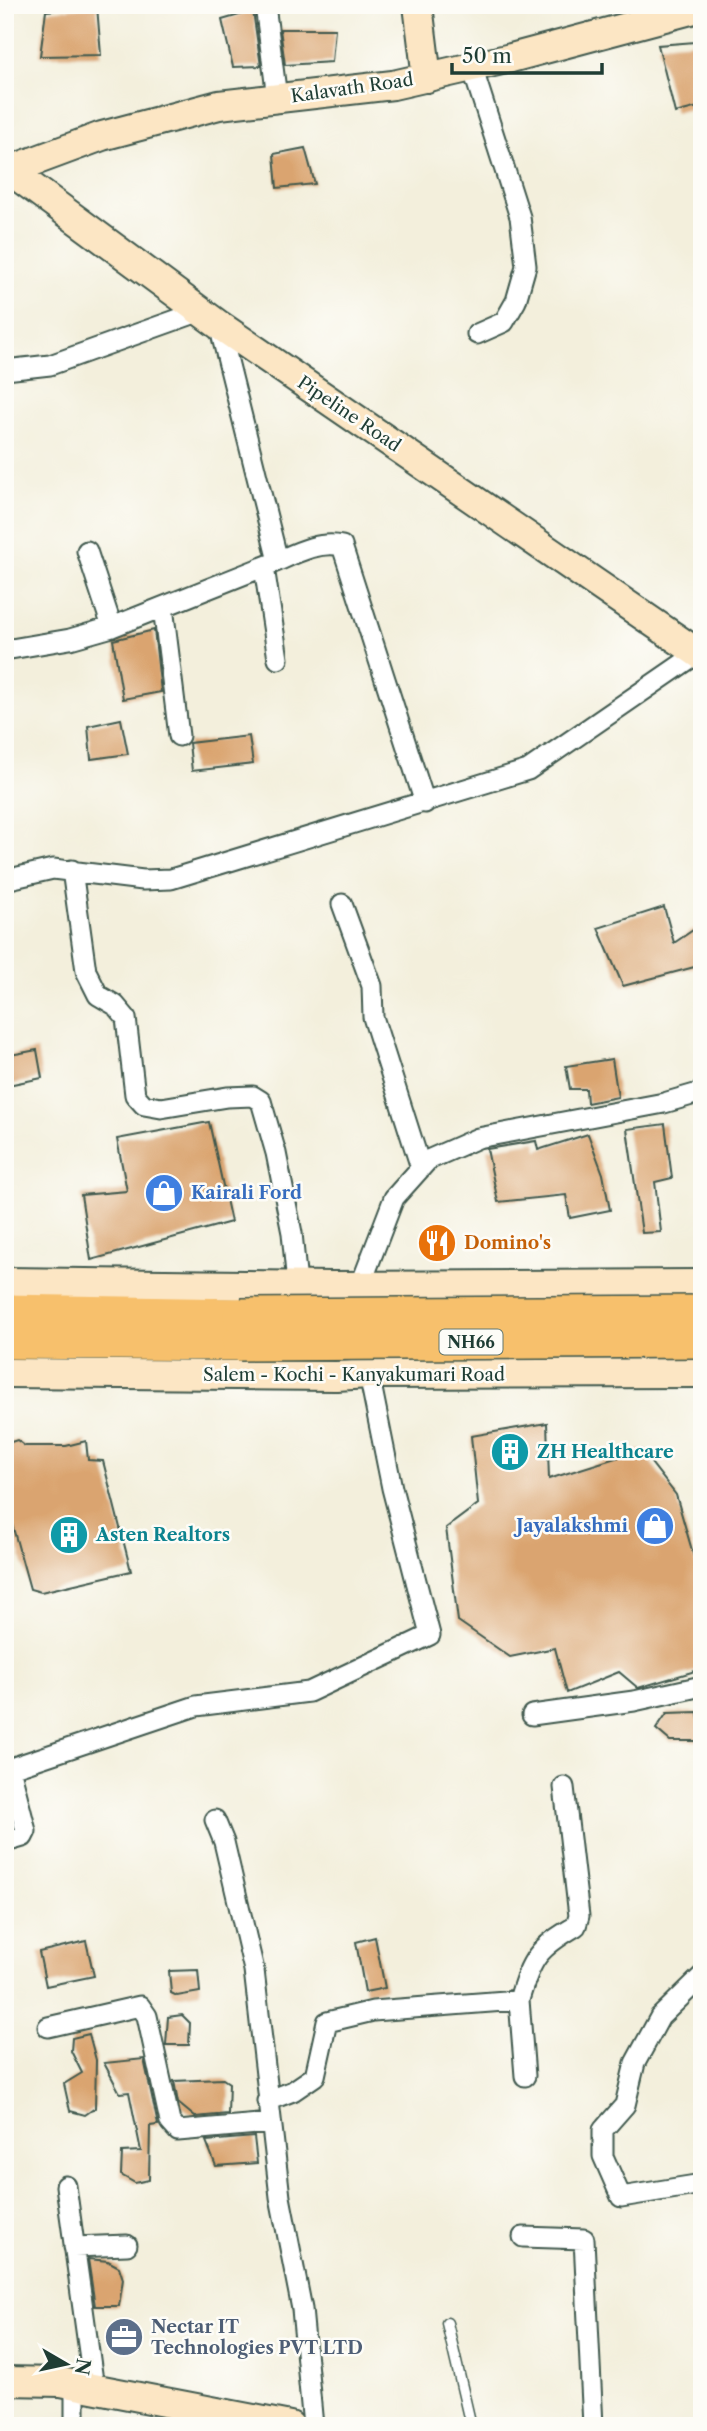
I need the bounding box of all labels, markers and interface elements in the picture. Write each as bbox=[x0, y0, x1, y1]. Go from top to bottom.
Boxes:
scale bar bbox=[452, 32, 602, 76]
text: 50 m bbox=[462, 43, 512, 68]
street label: Kalavath Road bbox=[289, 69, 415, 107]
street label: Pipeline Road bbox=[293, 371, 405, 457]
shop icon: Kairali Ford bbox=[143, 1172, 185, 1214]
place label: Kairali Ford bbox=[191, 1182, 302, 1204]
restaurant icon: Domino's bbox=[416, 1222, 458, 1264]
place label: Domino's bbox=[464, 1232, 551, 1254]
road number: NH66 bbox=[440, 1330, 503, 1354]
street label: Salem - Kochi - Kanyakumari Road bbox=[203, 1364, 505, 1386]
building icon: ZH Healthcare bbox=[489, 1431, 531, 1473]
place label: ZH Healthcare bbox=[537, 1441, 674, 1463]
shop icon: Jayalakshmi bbox=[634, 1505, 676, 1547]
building icon: Asten Realtors bbox=[48, 1514, 90, 1556]
place label: Jayalakshmi bbox=[513, 1515, 629, 1537]
place label: Asten Realtors bbox=[95, 1524, 230, 1546]
office icon: Nectar IT Technologies PVT LTD bbox=[103, 2316, 145, 2358]
place label: Nectar IT Technologies PVT LTD bbox=[151, 2316, 363, 2359]
north arrow bbox=[32, 2330, 102, 2400]
text: N bbox=[70, 2357, 95, 2377]

